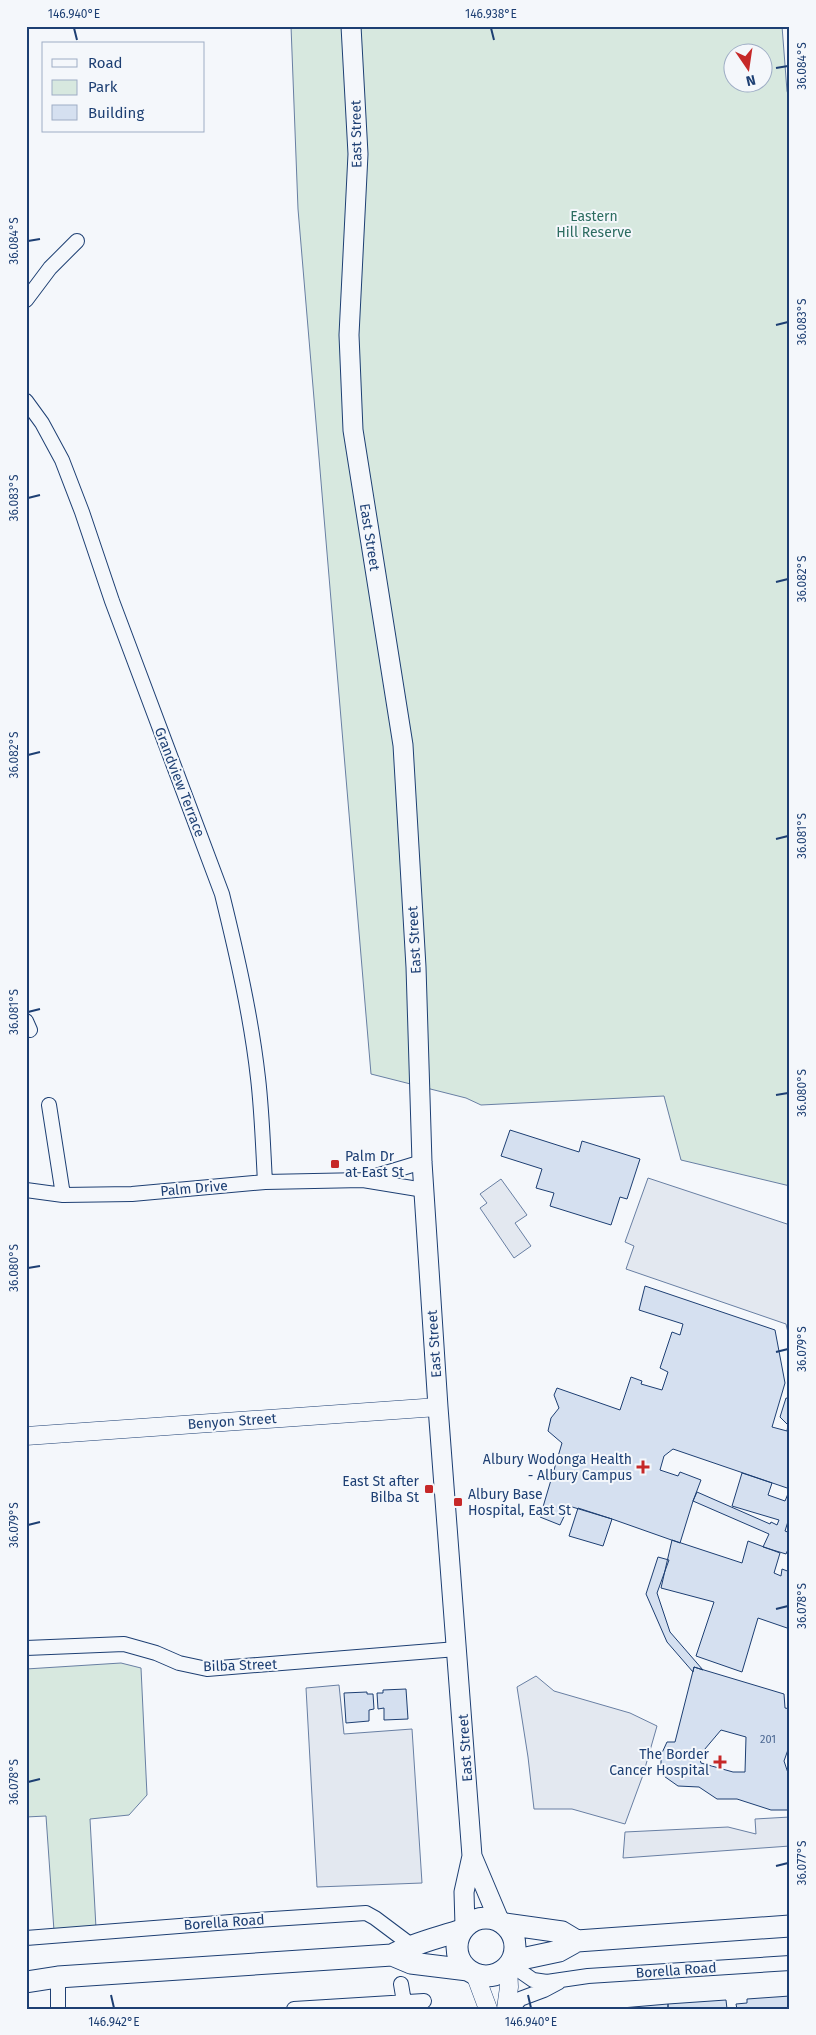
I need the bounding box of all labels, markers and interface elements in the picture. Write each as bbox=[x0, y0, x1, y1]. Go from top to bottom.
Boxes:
text: 146.940°E bbox=[48, 7, 100, 21]
text: 146.938°E bbox=[465, 7, 517, 21]
legend bbox=[42, 42, 205, 132]
north arrow bbox=[724, 42, 774, 92]
text: 36.084°S bbox=[795, 42, 809, 90]
text: Road bbox=[88, 54, 123, 72]
text: N bbox=[744, 71, 757, 90]
text: Park bbox=[88, 78, 118, 96]
street label: East Street bbox=[347, 99, 366, 168]
text: Building bbox=[88, 104, 144, 122]
park label: Eastern Hill Reserve bbox=[556, 208, 632, 241]
text: 36.084°S bbox=[7, 217, 21, 265]
text: 36.083°S bbox=[795, 298, 809, 346]
text: 36.083°S bbox=[7, 474, 21, 522]
street label: East Street bbox=[356, 502, 383, 573]
text: 36.082°S bbox=[795, 555, 809, 603]
street label: Grandview Terrace bbox=[151, 725, 208, 839]
text: 36.082°S bbox=[7, 731, 21, 779]
text: 36.081°S bbox=[795, 813, 809, 859]
street label: East Street bbox=[404, 905, 425, 974]
text: 36.081°S bbox=[7, 989, 21, 1035]
text: 36.080°S bbox=[795, 1069, 809, 1117]
place label: Palm Dr at East St bbox=[345, 1148, 405, 1181]
marker: Palm Dr at East St bbox=[329, 1158, 341, 1170]
street label: Palm Drive bbox=[160, 1177, 228, 1200]
text: 36.080°S bbox=[7, 1244, 21, 1292]
street label: East Street bbox=[424, 1308, 445, 1379]
text: 36.079°S bbox=[795, 1326, 809, 1372]
street label: Benyon Street bbox=[187, 1410, 278, 1433]
place label: Albury Wodonga Health - Albury Campus bbox=[483, 1451, 632, 1484]
marker: Albury Wodonga Health - Albury Campus bbox=[636, 1460, 650, 1474]
place label: East St after Bilba St bbox=[342, 1473, 420, 1506]
marker: East St after Bilba St bbox=[423, 1483, 435, 1495]
place label: Albury Base Hospital, East St bbox=[468, 1486, 572, 1519]
marker: Albury Base Hospital, East St bbox=[452, 1496, 464, 1508]
text: 36.079°S bbox=[7, 1502, 21, 1548]
text: 36.078°S bbox=[795, 1582, 809, 1629]
street label: Bilba Street bbox=[203, 1656, 278, 1675]
street label: East Street bbox=[455, 1712, 476, 1783]
house number: 201 bbox=[760, 1733, 776, 1746]
place label: The Border Cancer Hospital bbox=[609, 1746, 710, 1779]
marker: The Border Cancer Hospital bbox=[713, 1755, 727, 1769]
text: 36.078°S bbox=[7, 1758, 21, 1805]
text: 36.077°S bbox=[795, 1840, 809, 1886]
street label: Borella Road bbox=[183, 1911, 265, 1934]
street label: Borella Road bbox=[635, 1959, 717, 1982]
text: 146.942°E bbox=[88, 2015, 140, 2029]
text: 146.940°E bbox=[505, 2015, 557, 2029]

